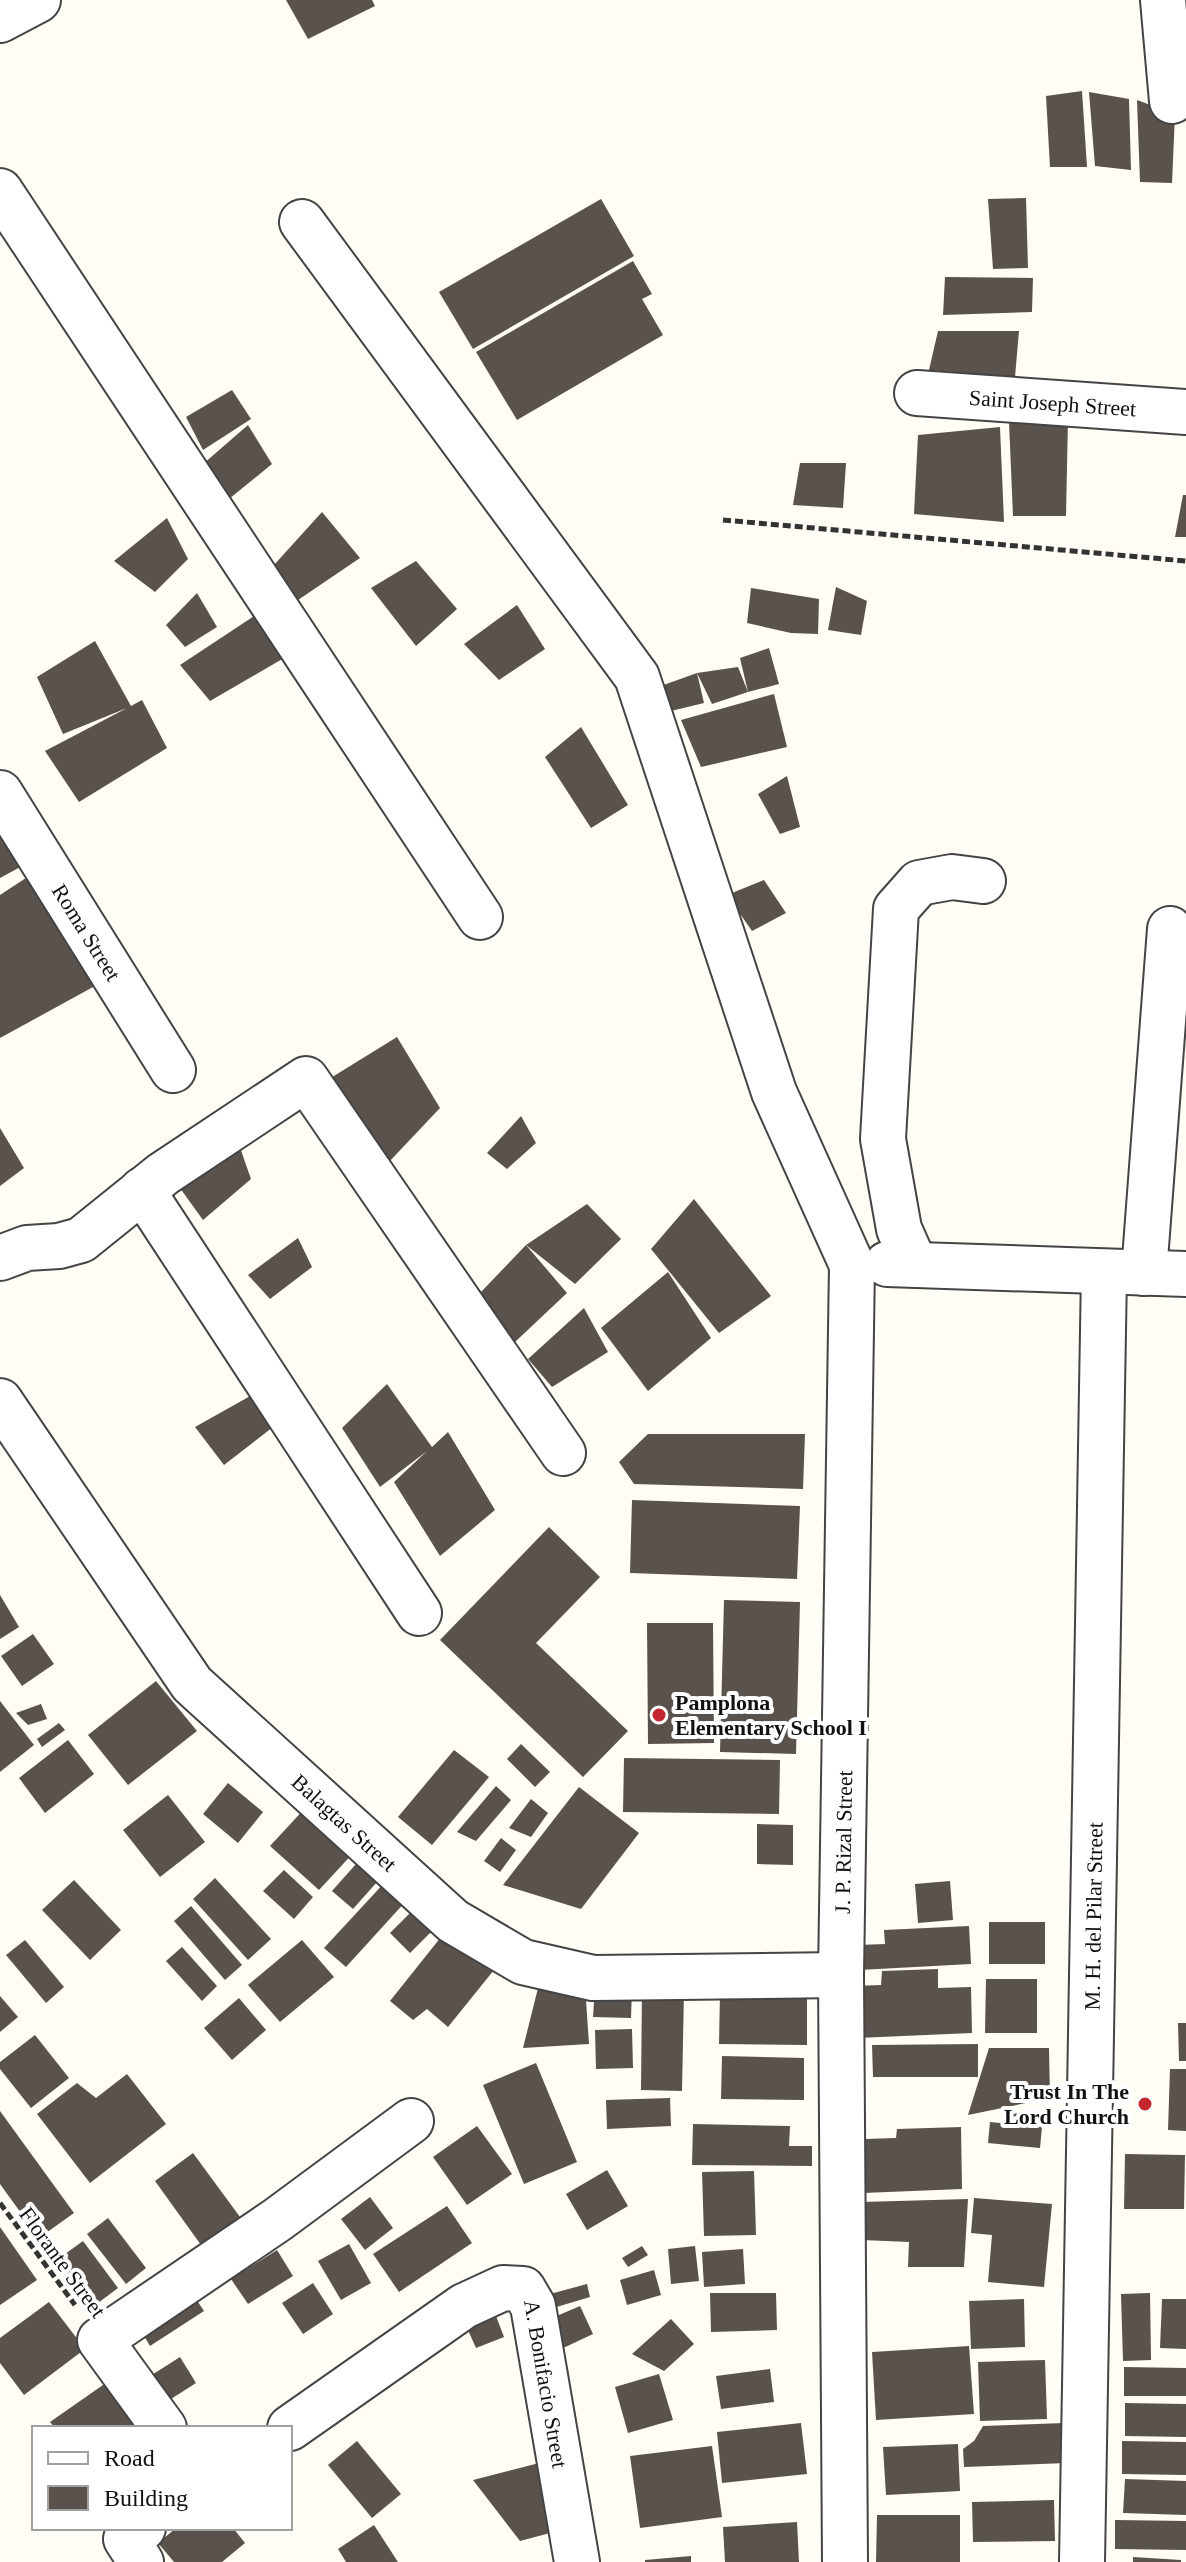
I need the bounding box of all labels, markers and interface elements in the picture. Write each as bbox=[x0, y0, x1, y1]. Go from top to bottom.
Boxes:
street label: Saint Joseph Street bbox=[968, 385, 1137, 421]
street label: Roma Street bbox=[47, 879, 126, 985]
place label: Pamplona Elementary School I bbox=[675, 1690, 867, 1740]
marker: Pamplona Elementary School I bbox=[650, 1706, 668, 1724]
street label: Balagtas Street bbox=[287, 1769, 402, 1877]
street label: J. P. Rizal Street bbox=[830, 1770, 857, 1914]
street label: M. H. del Pilar Street bbox=[1079, 1822, 1108, 2010]
place label: Trust In The Lord Church bbox=[1004, 2079, 1129, 2129]
marker: Trust In The Lord Church bbox=[1136, 2095, 1154, 2113]
street label: Florante Street bbox=[14, 2202, 111, 2322]
street label: A. Bonifacio Street bbox=[519, 2298, 573, 2470]
legend bbox=[32, 2426, 292, 2530]
text: Road bbox=[104, 2445, 155, 2471]
text: Building bbox=[104, 2485, 188, 2511]

